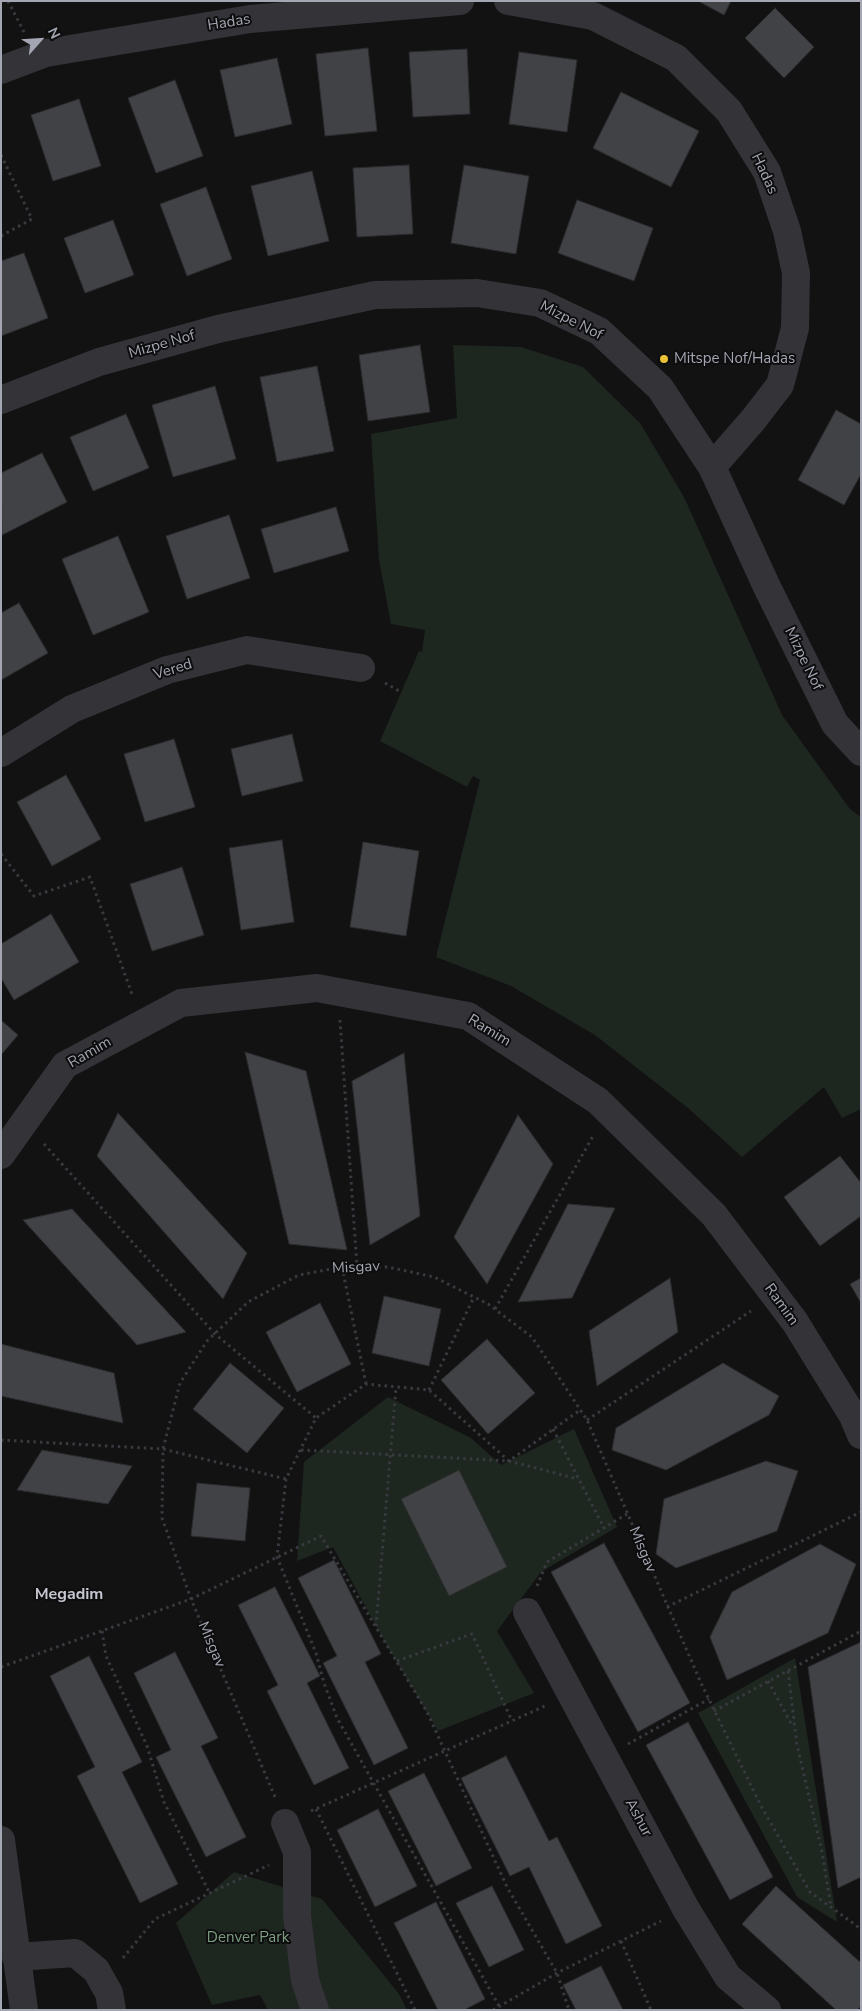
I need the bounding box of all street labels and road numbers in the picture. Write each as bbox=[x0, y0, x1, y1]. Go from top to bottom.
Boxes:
street label: Hadas bbox=[206, 11, 252, 35]
street label: Hadas bbox=[747, 151, 781, 197]
street label: Mizpe Nof bbox=[537, 298, 605, 344]
street label: Mizpe Nof bbox=[127, 327, 197, 363]
street label: Mizpe Nof bbox=[780, 624, 826, 694]
street label: Vered bbox=[152, 656, 194, 684]
street label: Ramim bbox=[464, 1011, 514, 1051]
street label: Ramim bbox=[65, 1033, 115, 1073]
street label: Misgav bbox=[332, 1258, 380, 1278]
street label: Ramim bbox=[760, 1281, 802, 1329]
street label: Misgav bbox=[624, 1524, 660, 1576]
street label: Misgav bbox=[193, 1619, 229, 1671]
street label: Ashur bbox=[621, 1796, 655, 1840]

